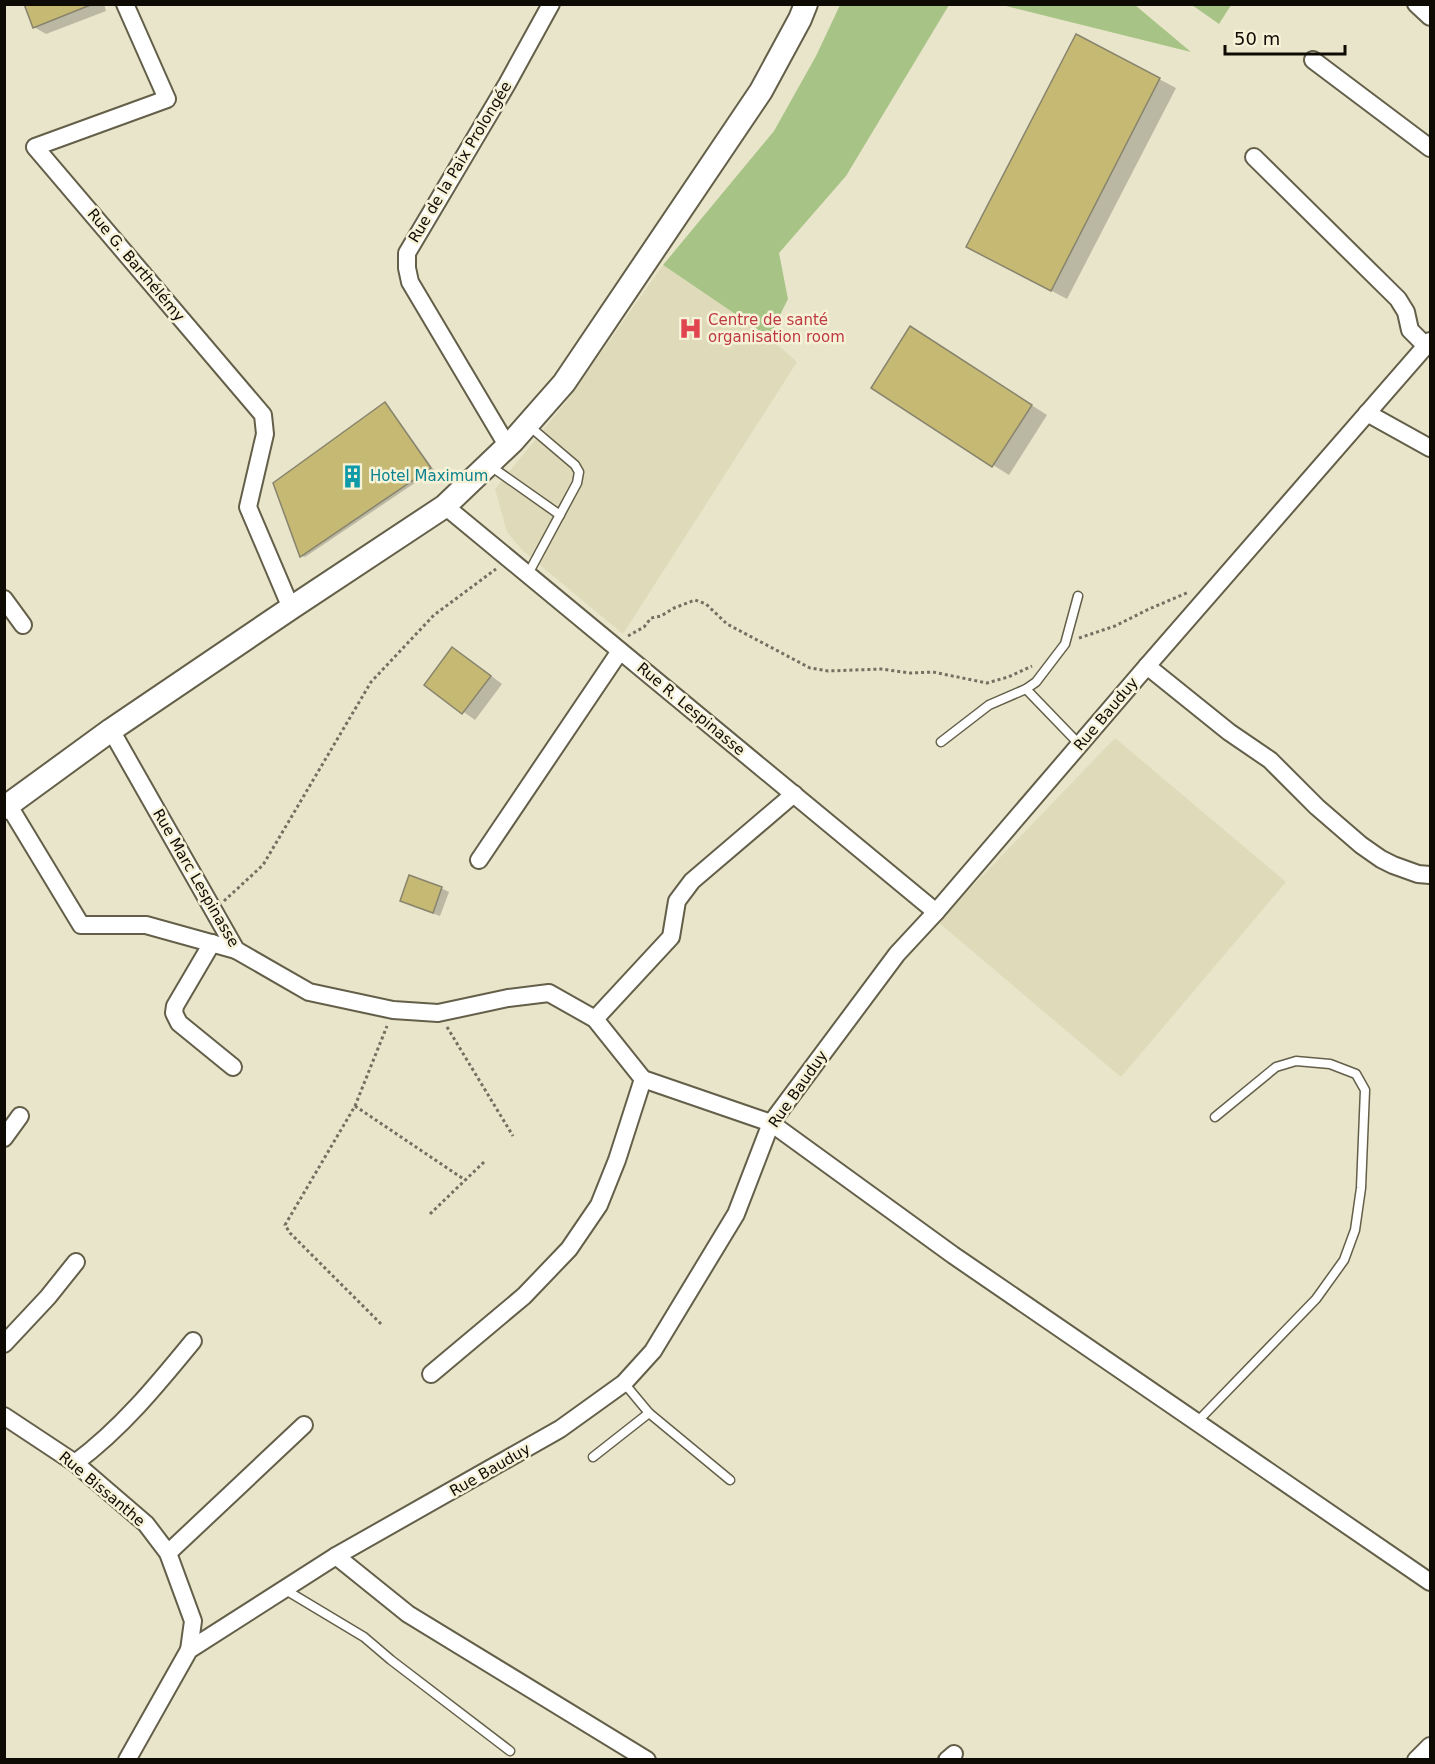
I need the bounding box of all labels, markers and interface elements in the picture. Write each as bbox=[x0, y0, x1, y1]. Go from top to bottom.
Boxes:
scale bar bbox=[1225, 18, 1345, 56]
text: 50 m bbox=[1234, 28, 1280, 49]
street label: Rue de la Paix Prolongée bbox=[405, 78, 515, 246]
street label: Rue G. Barthélémy bbox=[84, 205, 188, 325]
place label: Centre de santé organisation room bbox=[708, 311, 845, 346]
hospital icon: Centre de santé organisation room bbox=[677, 316, 703, 342]
building icon: Hotel Maximum bbox=[339, 463, 365, 489]
place label: Hotel Maximum bbox=[370, 467, 488, 485]
street label: Rue R. Lespinasse bbox=[633, 659, 749, 759]
street label: Rue Bauduy bbox=[1070, 674, 1142, 754]
street label: Rue Marc Lespinasse bbox=[149, 806, 243, 950]
street label: Rue Bauduy bbox=[765, 1047, 831, 1131]
street label: Rue Bauduy bbox=[446, 1440, 534, 1500]
street label: Rue Bissanthe bbox=[55, 1448, 149, 1530]

